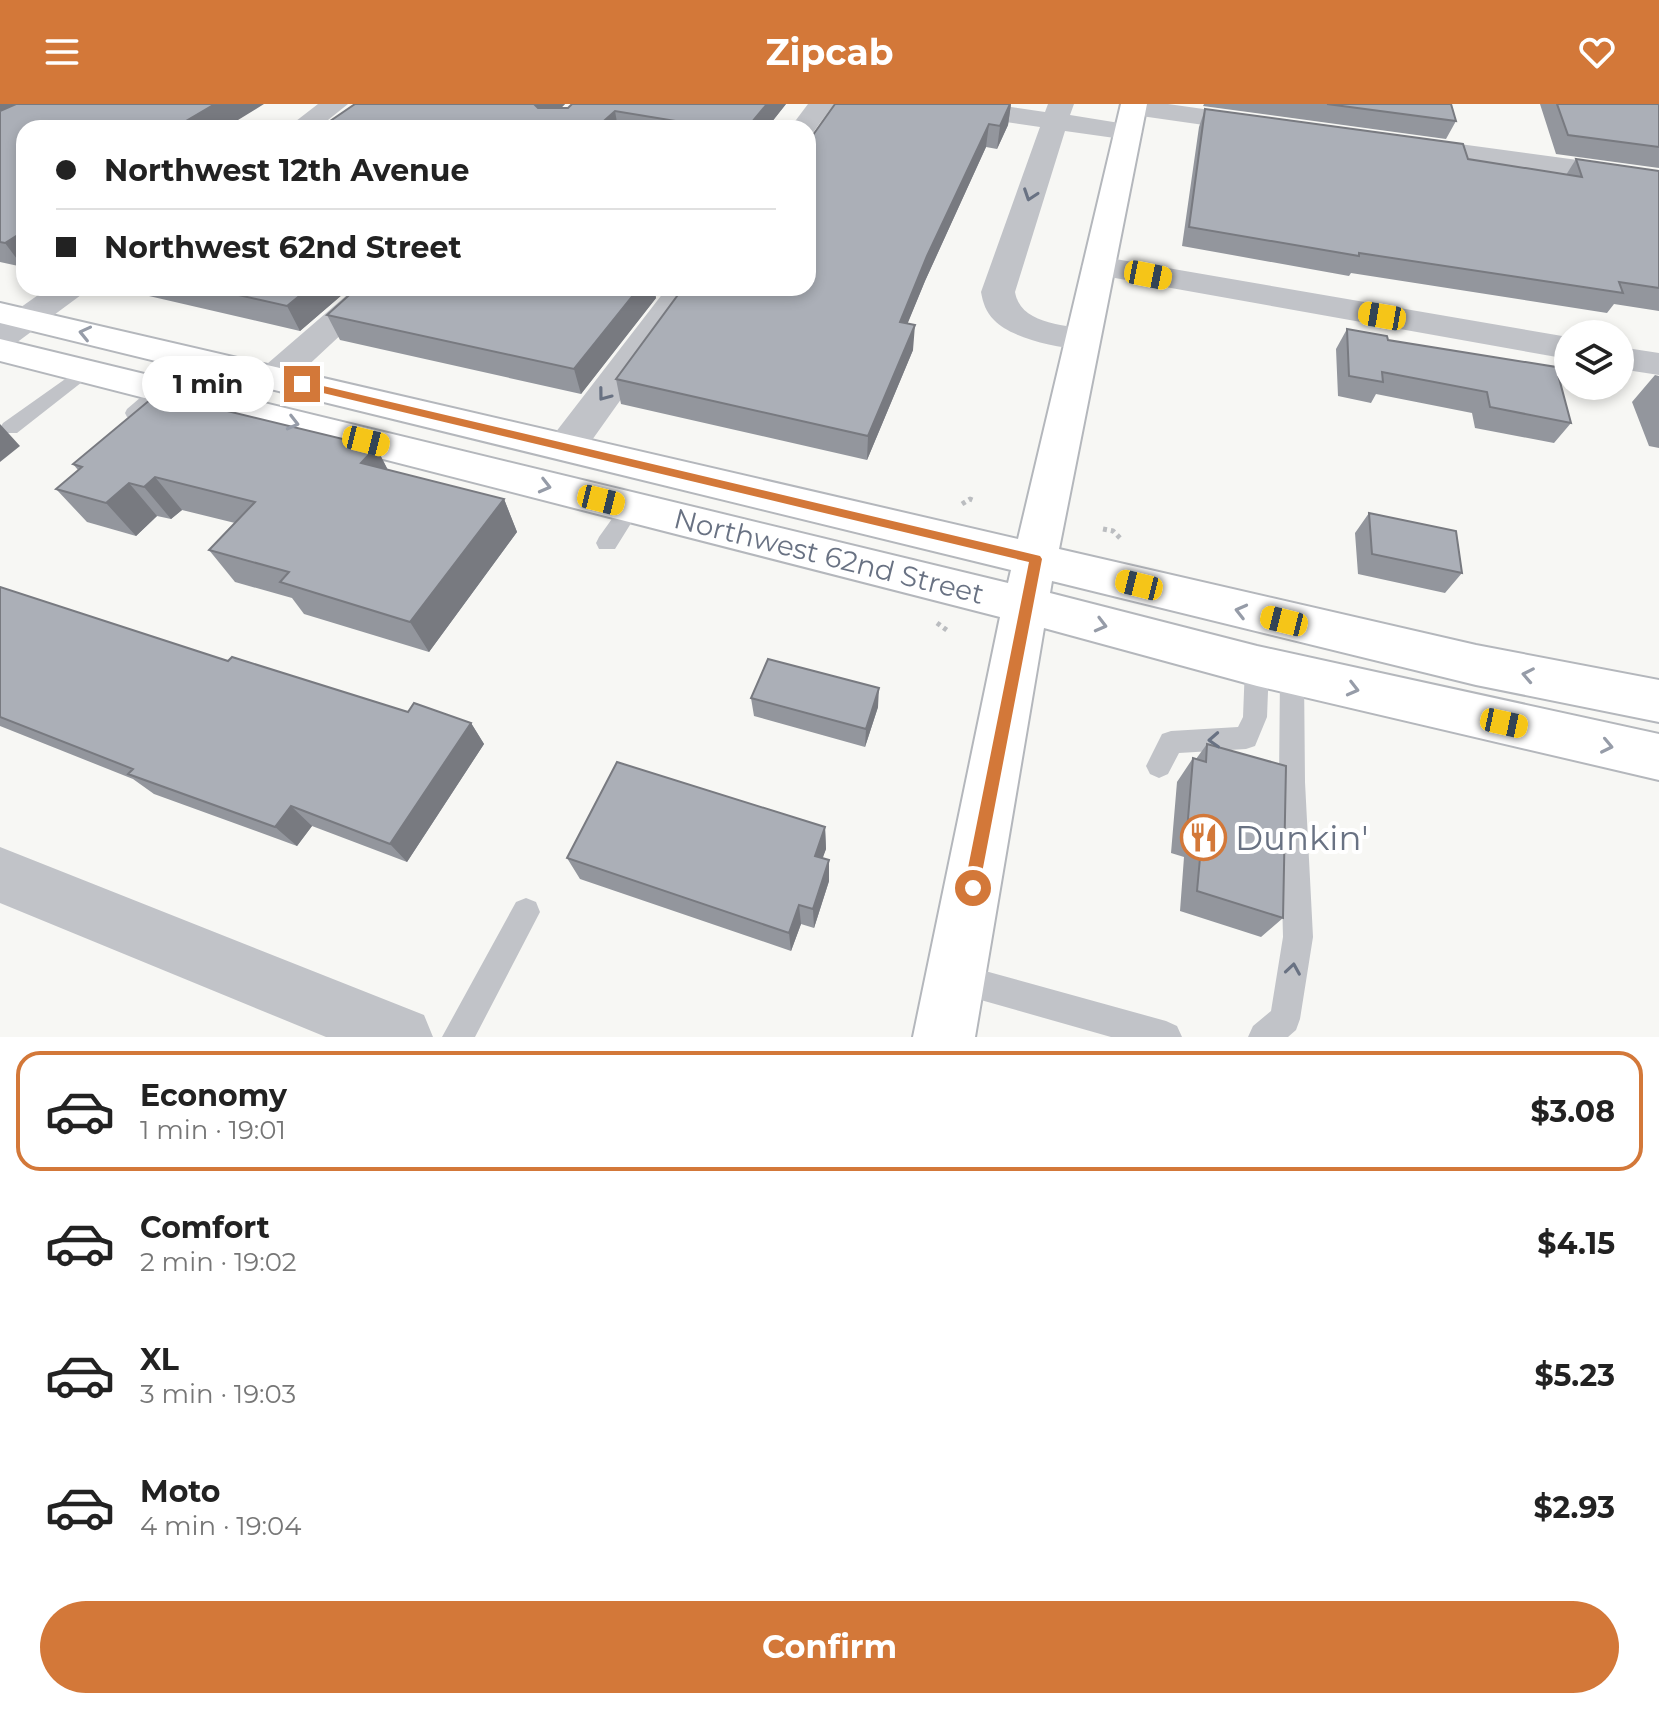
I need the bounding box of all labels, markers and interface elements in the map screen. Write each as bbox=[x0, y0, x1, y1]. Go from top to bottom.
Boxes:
icon: menu bbox=[40, 30, 84, 74]
text: Zipcab bbox=[765, 30, 894, 74]
icon: heart bbox=[1575, 30, 1619, 74]
text: Northwest 12th Avenue bbox=[104, 152, 469, 189]
one-way arrow bbox=[1024, 187, 1040, 201]
text: Northwest 62nd Street bbox=[104, 229, 462, 266]
car bbox=[1122, 259, 1174, 291]
car bbox=[1356, 300, 1408, 332]
map controls bbox=[1554, 320, 1634, 400]
button: layers bbox=[1554, 320, 1634, 400]
one-way arrow bbox=[78, 326, 92, 343]
callout: 1 min bbox=[142, 356, 274, 412]
route end bbox=[284, 366, 320, 402]
text: 1 min bbox=[173, 368, 243, 400]
one-way arrow bbox=[599, 387, 613, 401]
one-way arrow bbox=[286, 414, 299, 431]
car bbox=[340, 424, 392, 458]
one-way arrow bbox=[538, 476, 552, 493]
car bbox=[575, 483, 627, 517]
street label: Northwest 62nd Street bbox=[670, 501, 988, 611]
car bbox=[1113, 568, 1165, 602]
one-way arrow bbox=[1235, 603, 1249, 620]
car bbox=[1258, 604, 1310, 638]
one-way arrow bbox=[1093, 615, 1107, 632]
one-way arrow bbox=[1521, 668, 1534, 685]
one-way arrow bbox=[1345, 680, 1359, 697]
car bbox=[1478, 706, 1530, 740]
one-way arrow bbox=[1207, 731, 1220, 748]
one-way arrow bbox=[1599, 737, 1613, 754]
restaurant icon: Dunkin' bbox=[1180, 814, 1228, 862]
place label: Dunkin' bbox=[1235, 817, 1368, 859]
route start bbox=[955, 870, 991, 906]
one-way arrow bbox=[1284, 962, 1301, 976]
icon: car bbox=[44, 1075, 116, 1147]
text: Economy bbox=[140, 1077, 287, 1114]
text: $3.08 bbox=[1531, 1093, 1615, 1130]
text: 1 min · 19:01 bbox=[140, 1114, 286, 1146]
icon: car bbox=[44, 1207, 116, 1279]
text: Comfort bbox=[140, 1209, 270, 1246]
text: $4.15 bbox=[1537, 1225, 1615, 1262]
text: 2 min · 19:02 bbox=[140, 1246, 297, 1278]
icon: car bbox=[44, 1339, 116, 1411]
text: XL bbox=[140, 1341, 179, 1378]
text: $5.23 bbox=[1534, 1357, 1615, 1394]
text: 3 min · 19:03 bbox=[140, 1378, 296, 1410]
icon: car bbox=[44, 1471, 116, 1543]
text: Moto bbox=[140, 1473, 221, 1510]
text: $2.93 bbox=[1533, 1489, 1615, 1526]
text: 4 min · 19:04 bbox=[140, 1510, 301, 1542]
button: Confirm bbox=[40, 1601, 1619, 1693]

